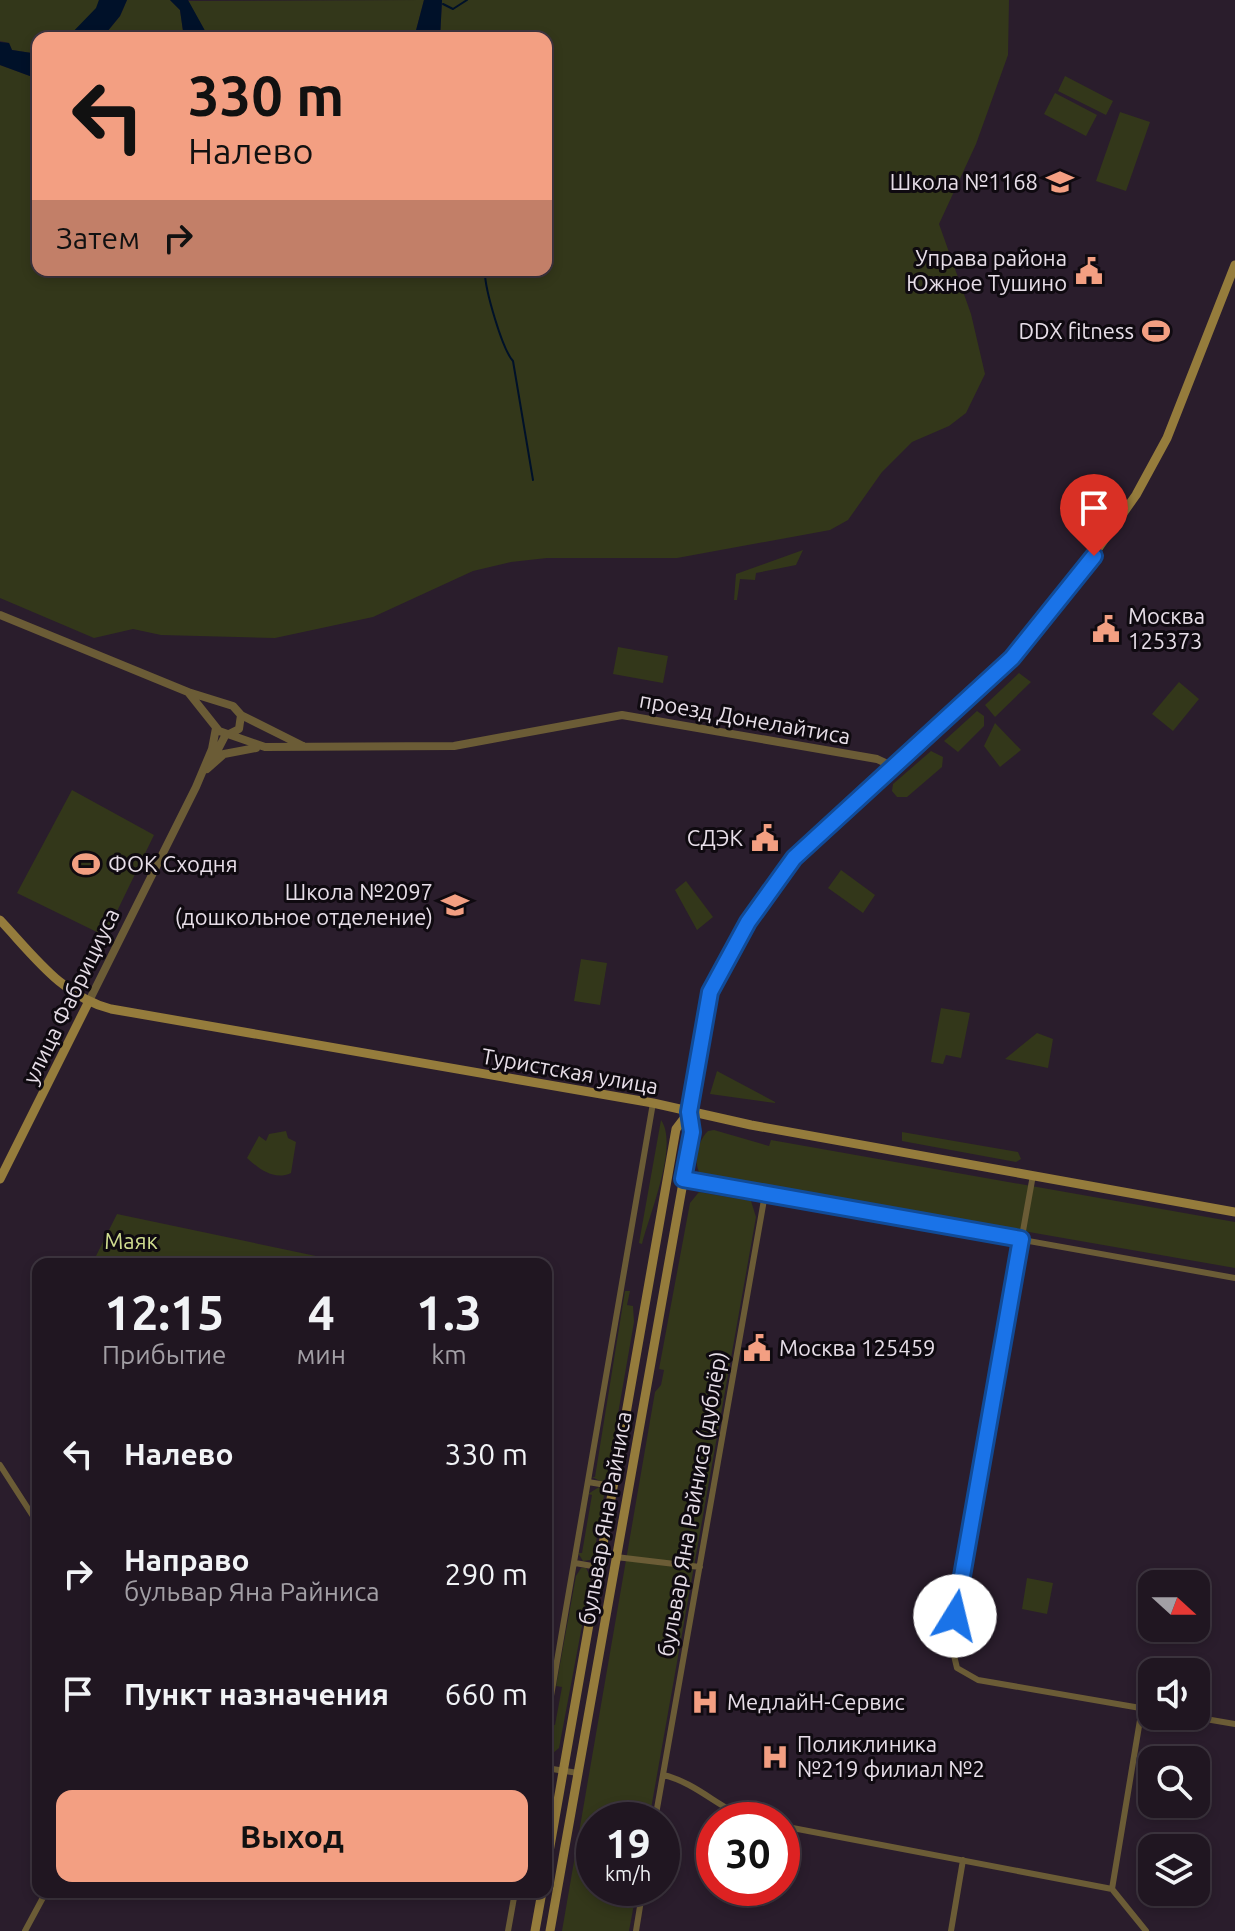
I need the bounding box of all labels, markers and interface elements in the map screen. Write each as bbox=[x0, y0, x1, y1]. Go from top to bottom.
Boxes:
icon: left bbox=[56, 64, 160, 168]
text: 330 m bbox=[188, 64, 344, 127]
text: Налево bbox=[188, 130, 313, 171]
school or university icon: Школа №1168 bbox=[1045, 167, 1075, 197]
place label: Школа №1168 bbox=[890, 169, 1038, 194]
icon: right bbox=[156, 216, 200, 260]
text: Затем bbox=[56, 221, 140, 255]
place label: Управа района Южное Тушино bbox=[906, 245, 1067, 295]
public building icon: Управа района Южное Тушино bbox=[1074, 256, 1104, 286]
sports icon: DDX fitness bbox=[1141, 316, 1171, 346]
place label: DDX fitness bbox=[1019, 318, 1134, 343]
pin bbox=[1060, 474, 1128, 556]
icon: arrive bbox=[1072, 486, 1116, 530]
place label: Москва 125373 bbox=[1128, 603, 1205, 653]
public building icon: Москва 125373 bbox=[1091, 614, 1121, 644]
street label: проезд Донелайтиса bbox=[638, 687, 852, 748]
public building icon: СДЭК bbox=[750, 823, 780, 853]
place label: СДЭК bbox=[687, 825, 744, 850]
sports icon: ФОК Сходня bbox=[71, 849, 101, 879]
place label: ФОК Сходня bbox=[108, 851, 238, 876]
place label: Школа №2097 (дошкольное отделение) bbox=[175, 879, 433, 930]
school or university icon: Школа №2097 (дошкольное отделение) bbox=[440, 890, 470, 920]
street label: улица Фабрициуса bbox=[17, 904, 124, 1088]
street label: Туристская улица bbox=[480, 1043, 660, 1098]
park label: Маяк bbox=[104, 1228, 158, 1253]
text: 12:15 bbox=[104, 1285, 224, 1339]
text: 4 bbox=[308, 1285, 335, 1339]
text: 1.3 bbox=[416, 1285, 482, 1339]
public building icon: Москва 125459 bbox=[742, 1333, 772, 1363]
place label: Москва 125459 bbox=[779, 1335, 936, 1360]
text: Прибытие bbox=[102, 1340, 226, 1369]
text: мин bbox=[296, 1340, 346, 1369]
text: km bbox=[431, 1340, 467, 1369]
street label: бульвар Яна Райниса (дублёр) bbox=[652, 1349, 732, 1659]
street label: бульвар Яна Райниса bbox=[573, 1409, 636, 1627]
icon: left bbox=[56, 1432, 100, 1476]
text: Налево bbox=[124, 1437, 234, 1471]
text: 330 m bbox=[444, 1437, 528, 1471]
text: Направо bbox=[124, 1543, 250, 1577]
icon: right bbox=[56, 1552, 100, 1596]
text: 290 m bbox=[444, 1557, 528, 1591]
north arrow bbox=[1138, 1570, 1210, 1642]
map controls bbox=[1138, 1570, 1210, 1906]
position arrow bbox=[913, 1574, 997, 1658]
text: бульвар Яна Райниса bbox=[124, 1577, 380, 1606]
button: sound bbox=[1138, 1658, 1210, 1730]
icon: arrive bbox=[56, 1672, 100, 1716]
text: Пункт назначения bbox=[124, 1677, 389, 1711]
text: 660 m bbox=[444, 1677, 528, 1711]
hospital icon: МедлайН-Сервис bbox=[690, 1687, 720, 1717]
place label: МедлайН-Сервис bbox=[727, 1689, 905, 1714]
place label: Поликлиника №219 филиал №2 bbox=[797, 1731, 985, 1781]
hospital icon: Поликлиника №219 филиал №2 bbox=[760, 1742, 790, 1772]
button: search bbox=[1138, 1746, 1210, 1818]
button: Выход bbox=[56, 1790, 528, 1882]
speed limit sign: 30 bbox=[696, 1802, 800, 1906]
text: 19 bbox=[605, 1821, 651, 1866]
button: layers bbox=[1138, 1834, 1210, 1906]
text: km/h bbox=[605, 1862, 651, 1885]

